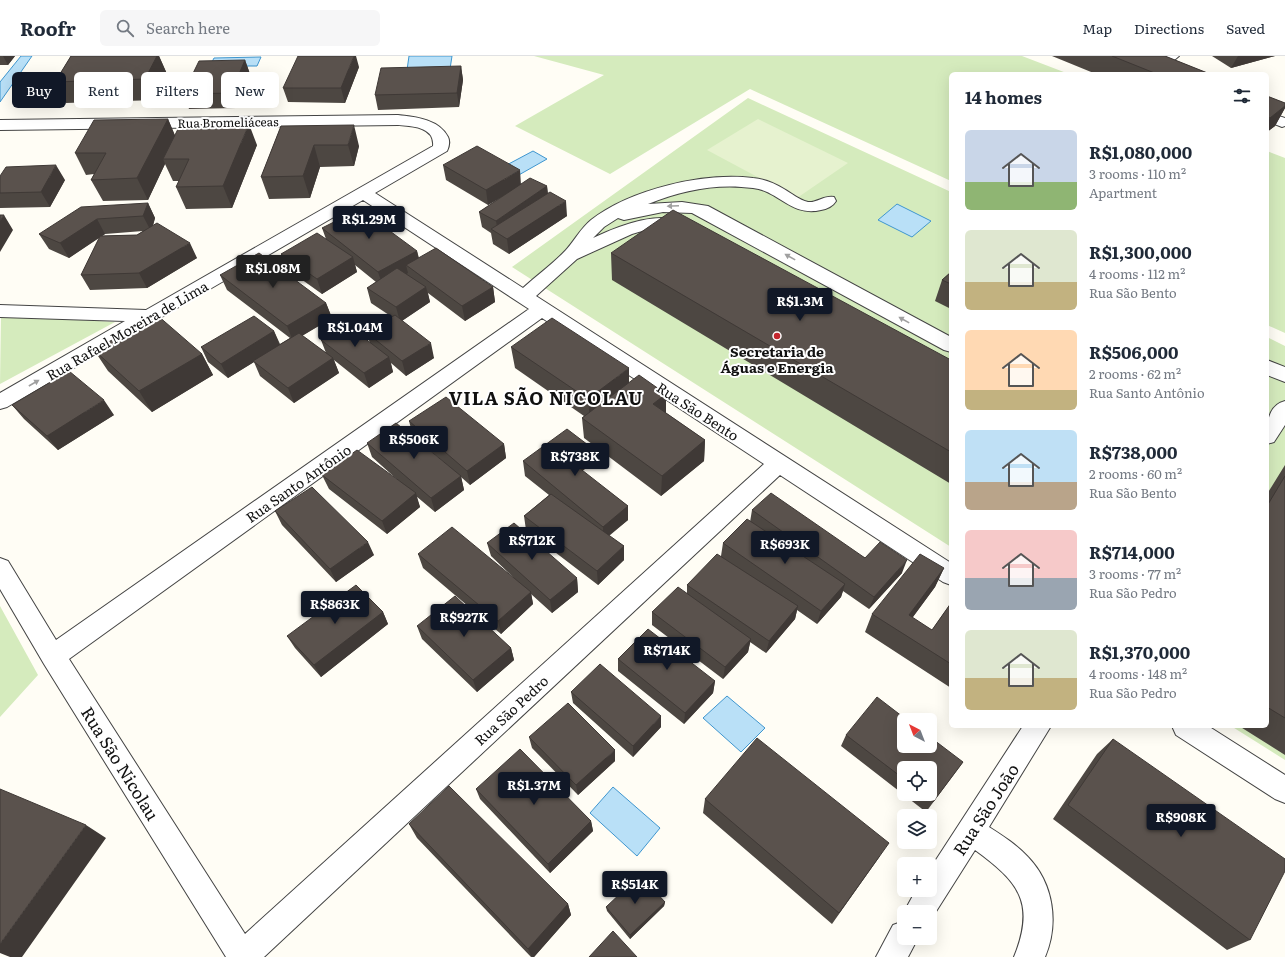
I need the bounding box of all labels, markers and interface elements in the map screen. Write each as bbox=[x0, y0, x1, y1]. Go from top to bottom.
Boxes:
search box bbox=[100, 10, 380, 46]
text: Roofr bbox=[20, 14, 76, 42]
text: Search here bbox=[146, 16, 230, 39]
icon: search bbox=[114, 17, 136, 39]
text: Map bbox=[1082, 18, 1112, 38]
text: Directions bbox=[1134, 18, 1204, 38]
text: Saved bbox=[1226, 18, 1265, 38]
chip: Buy bbox=[12, 72, 66, 108]
chip: Rent bbox=[74, 72, 133, 108]
chip: Filters bbox=[141, 72, 213, 108]
chip: New bbox=[221, 72, 279, 108]
text: 14 homes bbox=[965, 84, 1042, 109]
icon: filters bbox=[1231, 85, 1253, 107]
street label: Rua Bromeliáceas bbox=[177, 112, 279, 132]
text: R$1,080,000 bbox=[1089, 139, 1192, 164]
icon: home bbox=[997, 146, 1045, 194]
text: 3 rooms · 110 m² bbox=[1089, 164, 1186, 183]
text: Apartment bbox=[1089, 183, 1157, 202]
one-way arrow bbox=[666, 203, 679, 209]
pin: R$1.29M bbox=[332, 206, 406, 240]
text: R$1.29M bbox=[342, 209, 396, 228]
text: R$1,300,000 bbox=[1089, 239, 1192, 264]
icon: home bbox=[997, 246, 1045, 294]
one-way arrow bbox=[785, 254, 796, 261]
pin: R$1.08M bbox=[236, 255, 310, 289]
text: R$1.08M bbox=[245, 258, 301, 277]
text: 4 rooms · 112 m² bbox=[1089, 264, 1185, 283]
street label: Rua Rafael Moreira de Lima bbox=[42, 275, 212, 385]
text: Rua São Bento bbox=[1089, 283, 1177, 302]
pin: R$1.3M bbox=[767, 288, 833, 322]
text: R$1.3M bbox=[776, 291, 824, 310]
pin: R$1.04M bbox=[318, 314, 392, 348]
text: R$1.04M bbox=[327, 317, 383, 336]
one-way arrow bbox=[899, 317, 910, 323]
marker: Secretaria de Águas e Energia bbox=[772, 331, 782, 341]
text: R$506,000 bbox=[1089, 339, 1178, 364]
place label: Secretaria de Águas e Energia bbox=[720, 341, 834, 377]
icon: home bbox=[997, 346, 1045, 394]
text: 2 rooms · 62 m² bbox=[1089, 364, 1181, 383]
street label: Rua São Bento bbox=[653, 377, 743, 445]
one-way arrow bbox=[28, 379, 40, 386]
text: Rua Santo Antônio bbox=[1089, 383, 1205, 402]
district label: VILA SÃO NICOLAU bbox=[449, 384, 643, 411]
pin: R$506K bbox=[381, 426, 447, 460]
text: R$506K bbox=[389, 429, 439, 448]
street label: Rua Santo Antônio bbox=[241, 439, 355, 527]
text: R$738,000 bbox=[1089, 439, 1177, 464]
pin: R$738K bbox=[542, 443, 608, 477]
text: R$738K bbox=[550, 446, 600, 465]
icon: home bbox=[997, 446, 1045, 494]
text: 2 rooms · 60 m² bbox=[1089, 464, 1182, 483]
text: Rua São Bento bbox=[1089, 483, 1177, 502]
pin: R$712K bbox=[499, 527, 565, 561]
text: R$712K bbox=[508, 530, 556, 549]
pin: R$693K bbox=[752, 531, 818, 565]
text: R$693K bbox=[760, 534, 810, 553]
text: R$714,000 bbox=[1089, 539, 1175, 564]
icon: home bbox=[997, 546, 1045, 594]
text: 3 rooms · 77 m² bbox=[1089, 564, 1181, 583]
text: Rua São Pedro bbox=[1089, 583, 1177, 602]
pin: R$863K bbox=[302, 591, 368, 625]
text: R$863K bbox=[310, 594, 360, 613]
pin: R$927K bbox=[431, 604, 497, 638]
text: R$927K bbox=[440, 607, 488, 626]
pin: R$714K bbox=[634, 637, 700, 671]
text: R$1,370,000 bbox=[1089, 639, 1190, 664]
text: R$714K bbox=[643, 640, 691, 659]
icon: home bbox=[997, 646, 1045, 694]
text: 4 rooms · 148 m² bbox=[1089, 664, 1187, 683]
street label: Rua São Pedro bbox=[470, 671, 552, 749]
text: Rua São Pedro bbox=[1089, 683, 1177, 702]
street label: Rua São Nicolau bbox=[76, 701, 166, 825]
north arrow bbox=[897, 713, 937, 753]
map controls bbox=[897, 713, 937, 945]
street label: Rua São João bbox=[946, 758, 1024, 860]
button: locate bbox=[897, 761, 937, 801]
pin: R$1.37M bbox=[497, 772, 571, 806]
text: R$1.37M bbox=[507, 775, 561, 794]
pin: R$908K bbox=[1148, 804, 1214, 838]
text: R$908K bbox=[1156, 807, 1206, 826]
button: layers bbox=[897, 809, 937, 849]
button: + bbox=[897, 857, 937, 897]
pin: R$514K bbox=[602, 871, 668, 905]
text: R$514K bbox=[611, 874, 659, 893]
button: − bbox=[897, 905, 937, 945]

